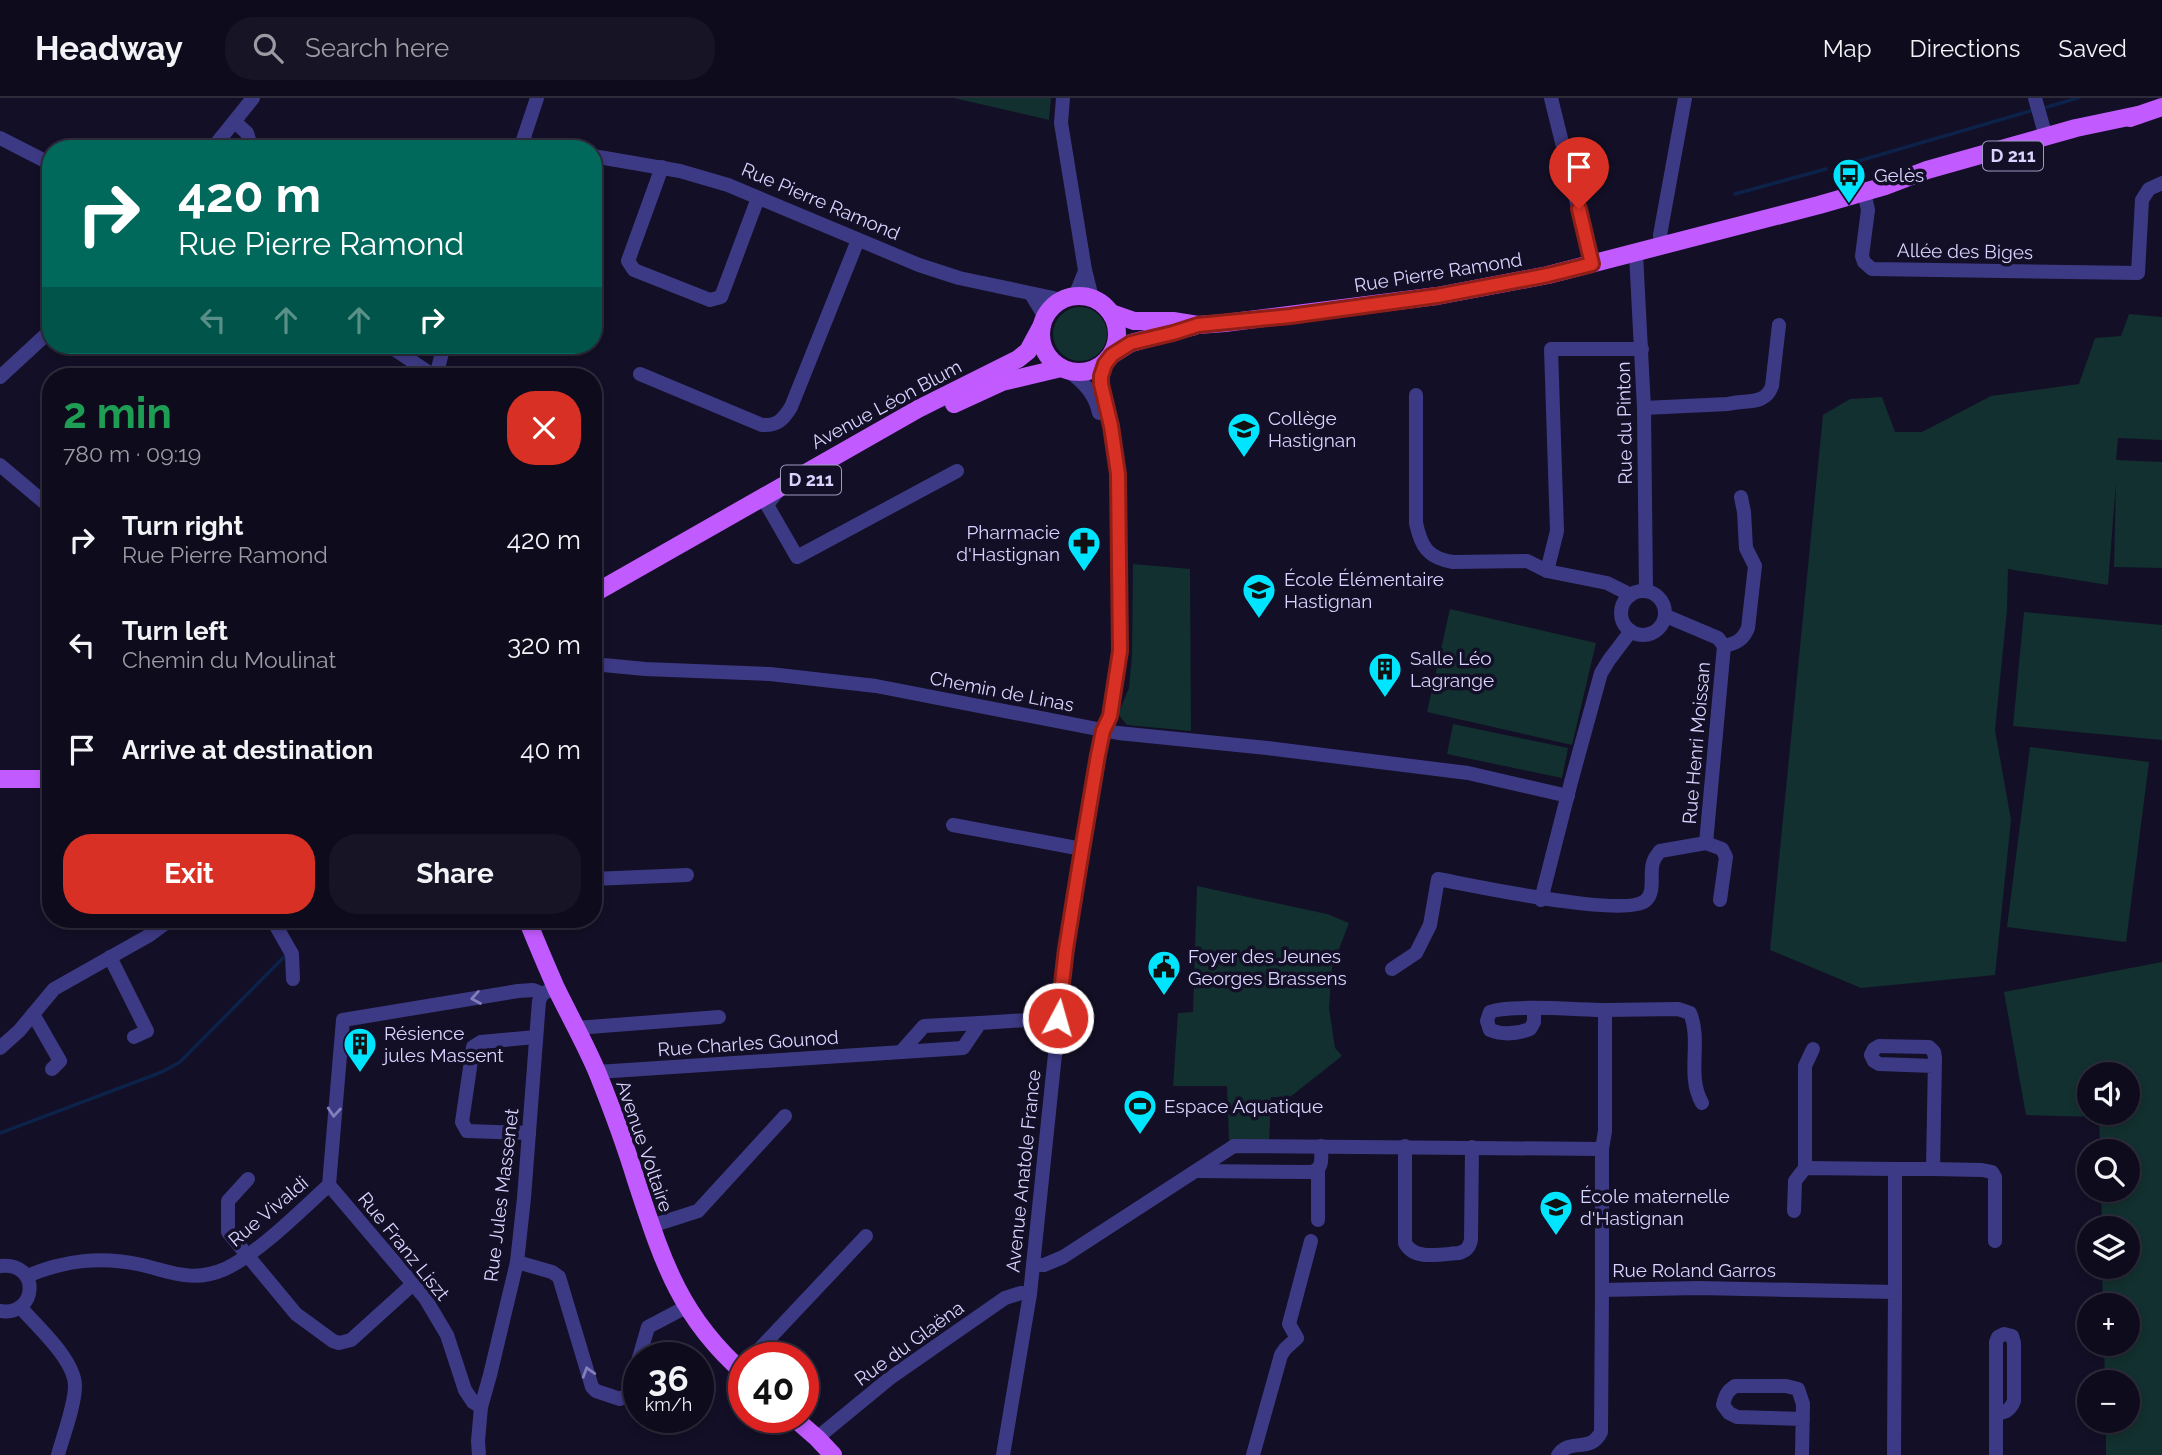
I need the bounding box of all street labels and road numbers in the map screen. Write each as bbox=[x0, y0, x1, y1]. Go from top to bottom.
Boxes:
road number: D 211 bbox=[1983, 142, 2043, 170]
street label: Rue Pierre Ramond bbox=[738, 158, 904, 244]
street label: Allée des Biges bbox=[1897, 239, 2033, 263]
street label: Rue Pierre Ramond bbox=[1352, 248, 1524, 296]
street label: Avenue Léon Blum bbox=[807, 355, 965, 453]
street label: Rue du Pinton bbox=[1612, 361, 1636, 485]
road number: D 211 bbox=[781, 466, 841, 494]
street label: Rue Henri Moissan bbox=[1678, 661, 1714, 825]
street label: Chemin de Linas bbox=[928, 666, 1076, 716]
street label: Rue Charles Gounod bbox=[657, 1026, 839, 1060]
street label: Avenue Anatole France bbox=[1001, 1069, 1045, 1273]
street label: Avenue Voltaire bbox=[612, 1077, 678, 1215]
street label: Rue Jules Massenet bbox=[479, 1106, 523, 1283]
street label: Rue Vivaldi bbox=[224, 1171, 312, 1251]
street label: Rue Franz Liszt bbox=[354, 1188, 455, 1305]
street label: Rue Roland Garros bbox=[1612, 1259, 1776, 1281]
street label: Rue du Glaëna bbox=[850, 1296, 968, 1390]

